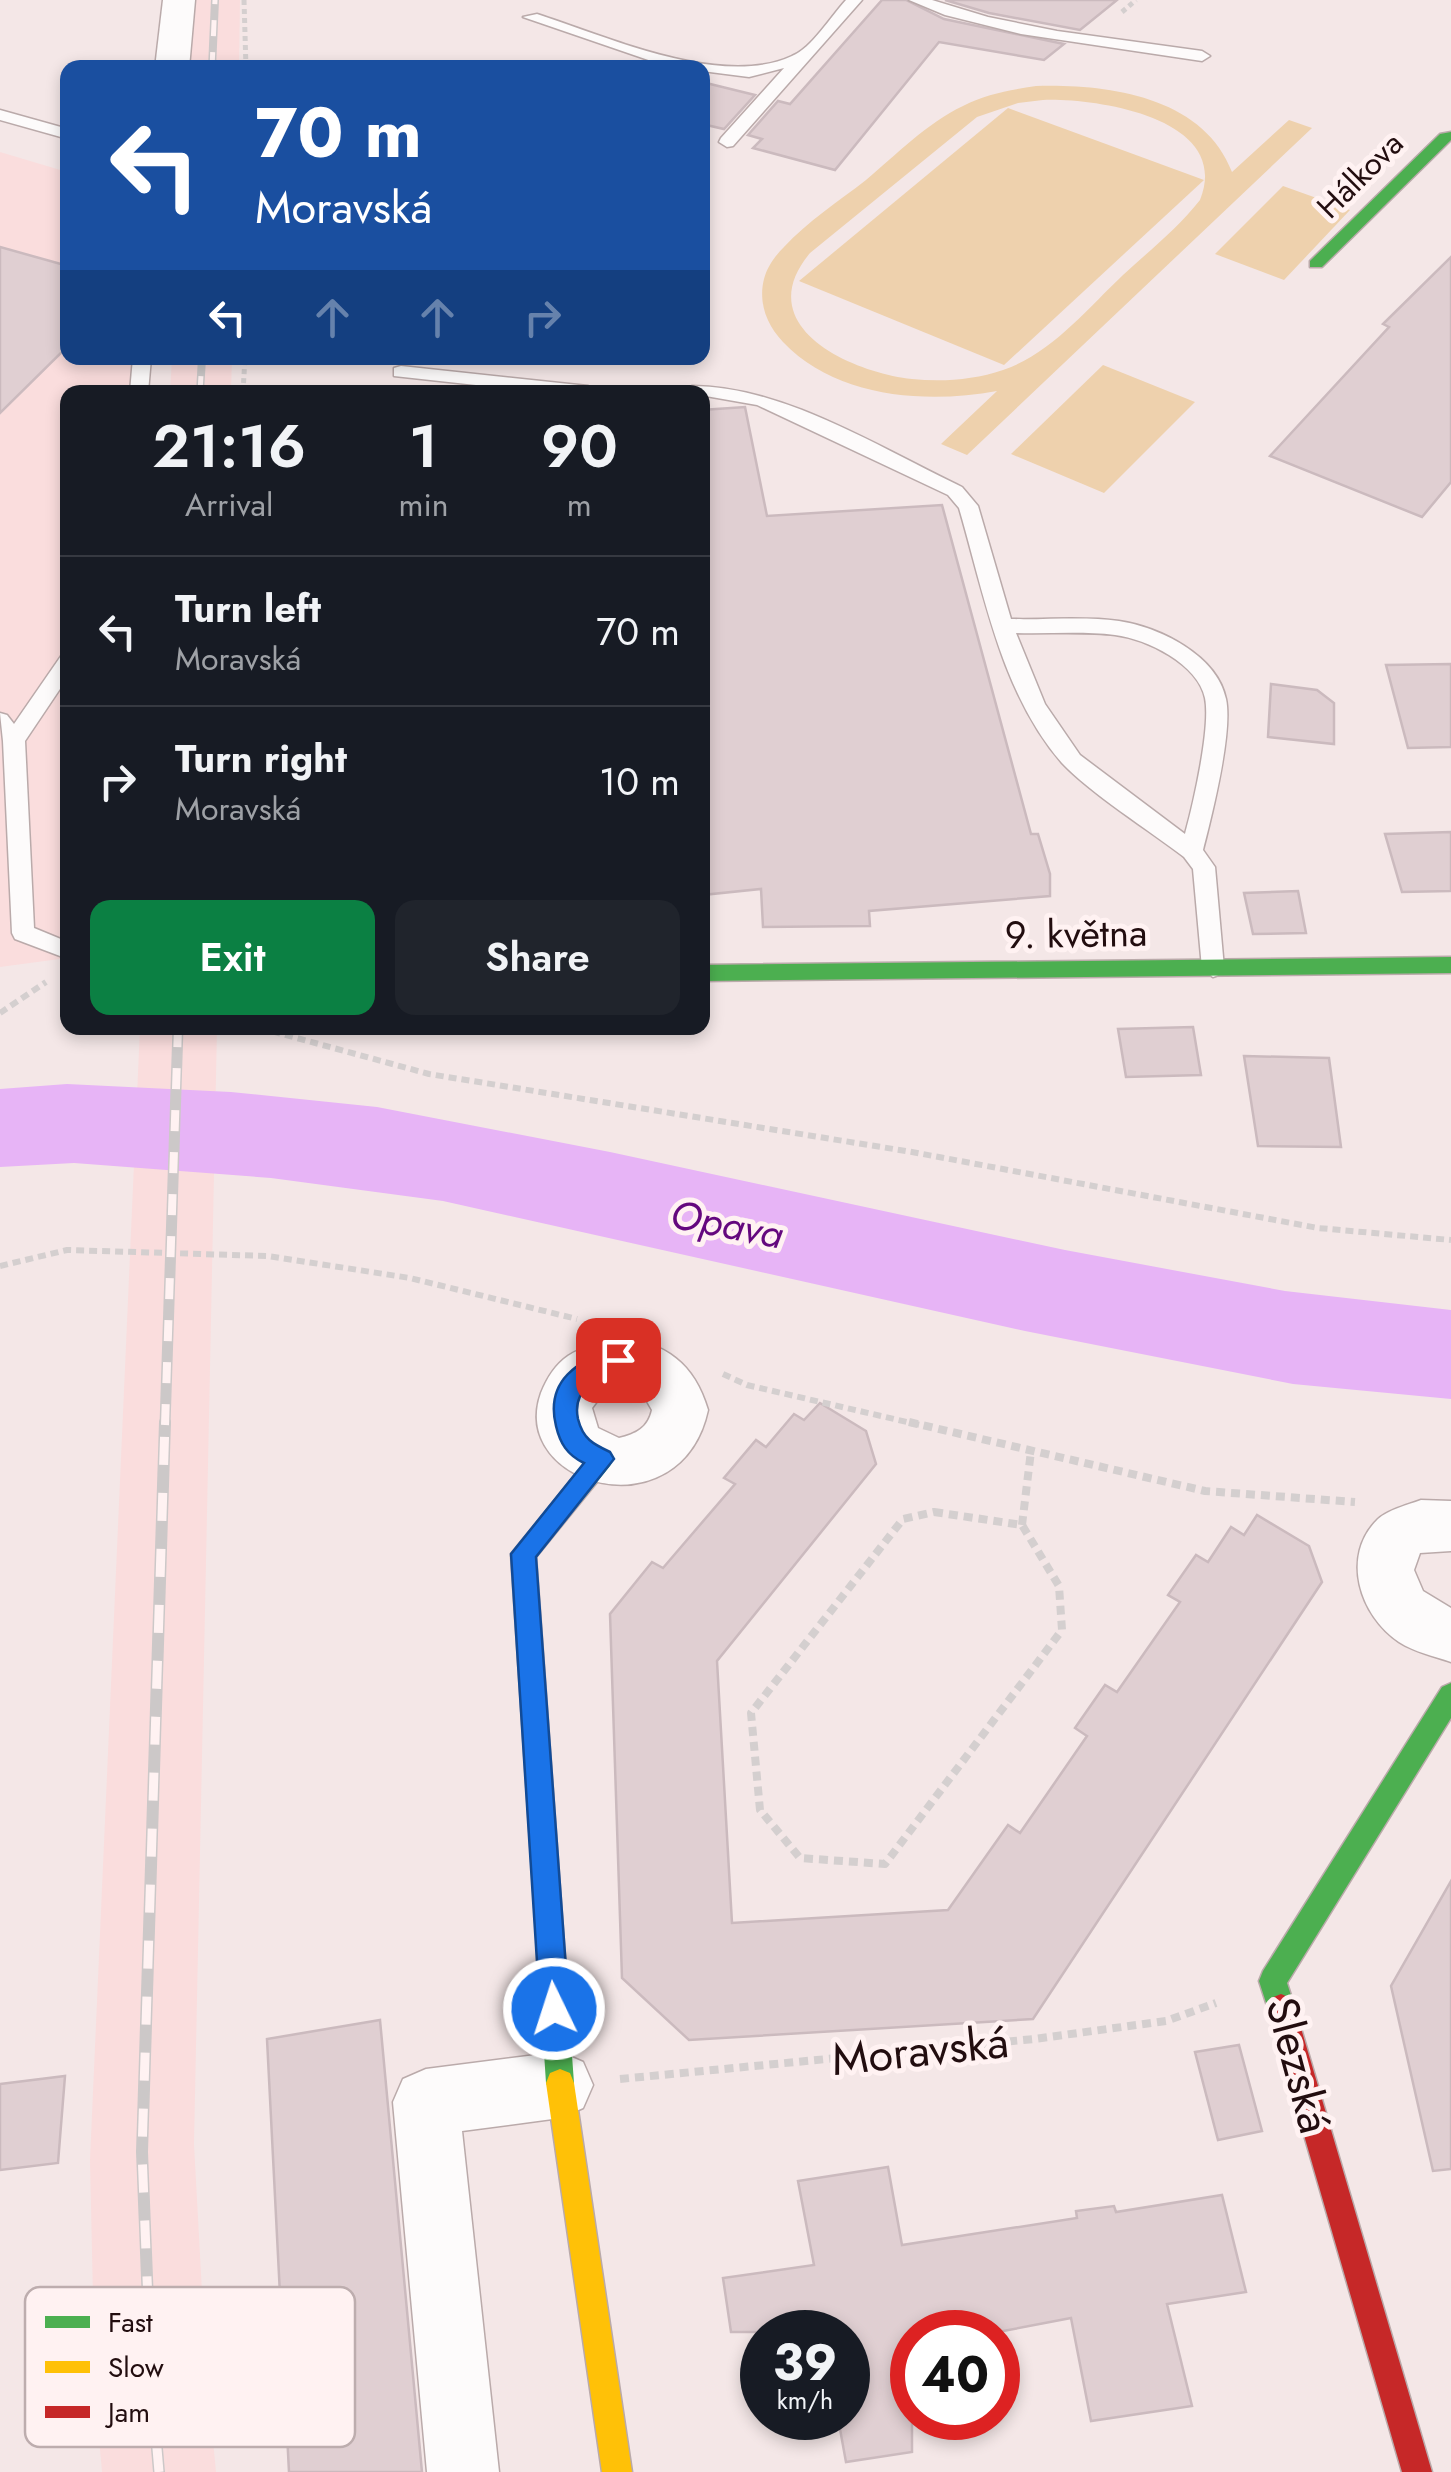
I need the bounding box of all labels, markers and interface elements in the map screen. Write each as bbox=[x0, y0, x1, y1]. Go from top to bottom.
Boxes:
text: 70 m bbox=[255, 82, 422, 183]
icon: left bbox=[90, 100, 220, 230]
street label: Hálkova bbox=[1306, 121, 1414, 229]
text: Moravská bbox=[255, 175, 432, 240]
icon: left bbox=[200, 290, 255, 345]
icon: ahead bbox=[305, 290, 360, 345]
icon: ahead bbox=[410, 290, 465, 345]
icon: right bbox=[515, 290, 570, 345]
text: 21:16 bbox=[152, 403, 306, 490]
text: 1 bbox=[409, 403, 438, 490]
text: 90 bbox=[541, 403, 618, 490]
text: Arrival bbox=[185, 482, 273, 528]
text: min bbox=[398, 482, 449, 528]
text: m bbox=[567, 482, 592, 528]
text: Turn left bbox=[175, 581, 321, 636]
icon: left bbox=[90, 604, 145, 659]
text: 70 m bbox=[596, 604, 680, 659]
text: Moravská bbox=[175, 636, 301, 682]
text: Turn right bbox=[175, 731, 347, 786]
icon: right bbox=[90, 754, 145, 809]
text: 10 m bbox=[599, 754, 680, 809]
text: Moravská bbox=[175, 786, 301, 832]
button: Exit bbox=[90, 900, 375, 1015]
button: Share bbox=[395, 900, 680, 1015]
street label: 9. května bbox=[1004, 905, 1148, 962]
water label: Opava bbox=[666, 1185, 788, 1263]
pin bbox=[576, 1318, 661, 1403]
icon: arrive bbox=[591, 1333, 646, 1388]
position arrow bbox=[502, 1957, 606, 2061]
street label: Slezská bbox=[1249, 1990, 1348, 2140]
street label: Moravská bbox=[828, 2009, 1012, 2092]
legend bbox=[25, 2287, 355, 2447]
text: Fast bbox=[108, 2302, 153, 2343]
speed limit sign: 40 bbox=[890, 2310, 1020, 2440]
text: 39 bbox=[773, 2326, 837, 2399]
text: Slow bbox=[108, 2347, 164, 2388]
text: km/h bbox=[777, 2382, 833, 2418]
text: Jam bbox=[104, 2392, 150, 2433]

